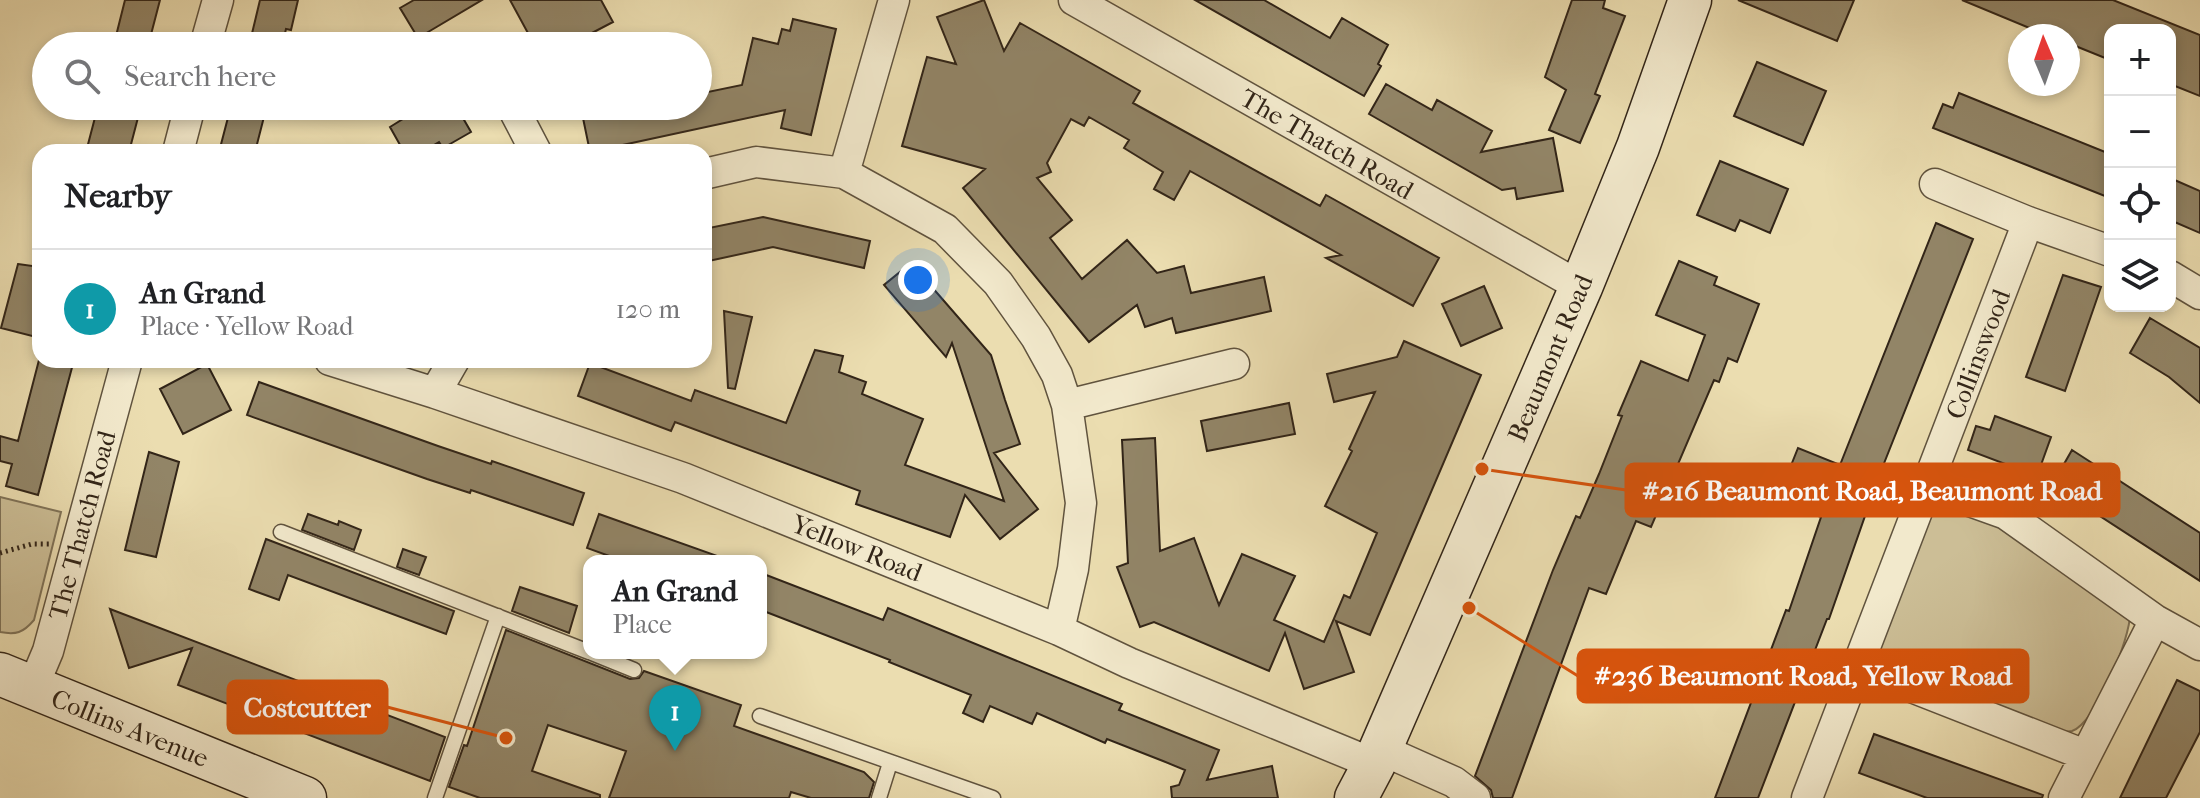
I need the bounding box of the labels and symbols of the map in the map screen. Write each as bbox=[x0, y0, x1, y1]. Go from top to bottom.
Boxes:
north arrow bbox=[2008, 24, 2080, 96]
street label: The Thatch Road bbox=[1235, 82, 1419, 207]
your location bbox=[898, 260, 938, 300]
street label: Beaumont Road bbox=[1501, 269, 1600, 446]
street label: Collinswood bbox=[1940, 284, 2018, 423]
street label: The Thatch Road bbox=[42, 426, 123, 623]
callout: #216 Beaumont Road, Beaumont Road bbox=[1626, 464, 2119, 516]
text: #216 Beaumont Road, Beaumont Road bbox=[1642, 474, 2103, 507]
street label: Yellow Road bbox=[786, 508, 927, 589]
callout: #236 Beaumont Road, Yellow Road bbox=[1578, 650, 2028, 702]
text: #236 Beaumont Road, Yellow Road bbox=[1594, 659, 2013, 692]
callout: Costcutter bbox=[228, 681, 387, 733]
street label: Collins Avenue bbox=[47, 683, 213, 774]
pin: 1 bbox=[649, 685, 701, 751]
text: Costcutter bbox=[243, 691, 372, 724]

